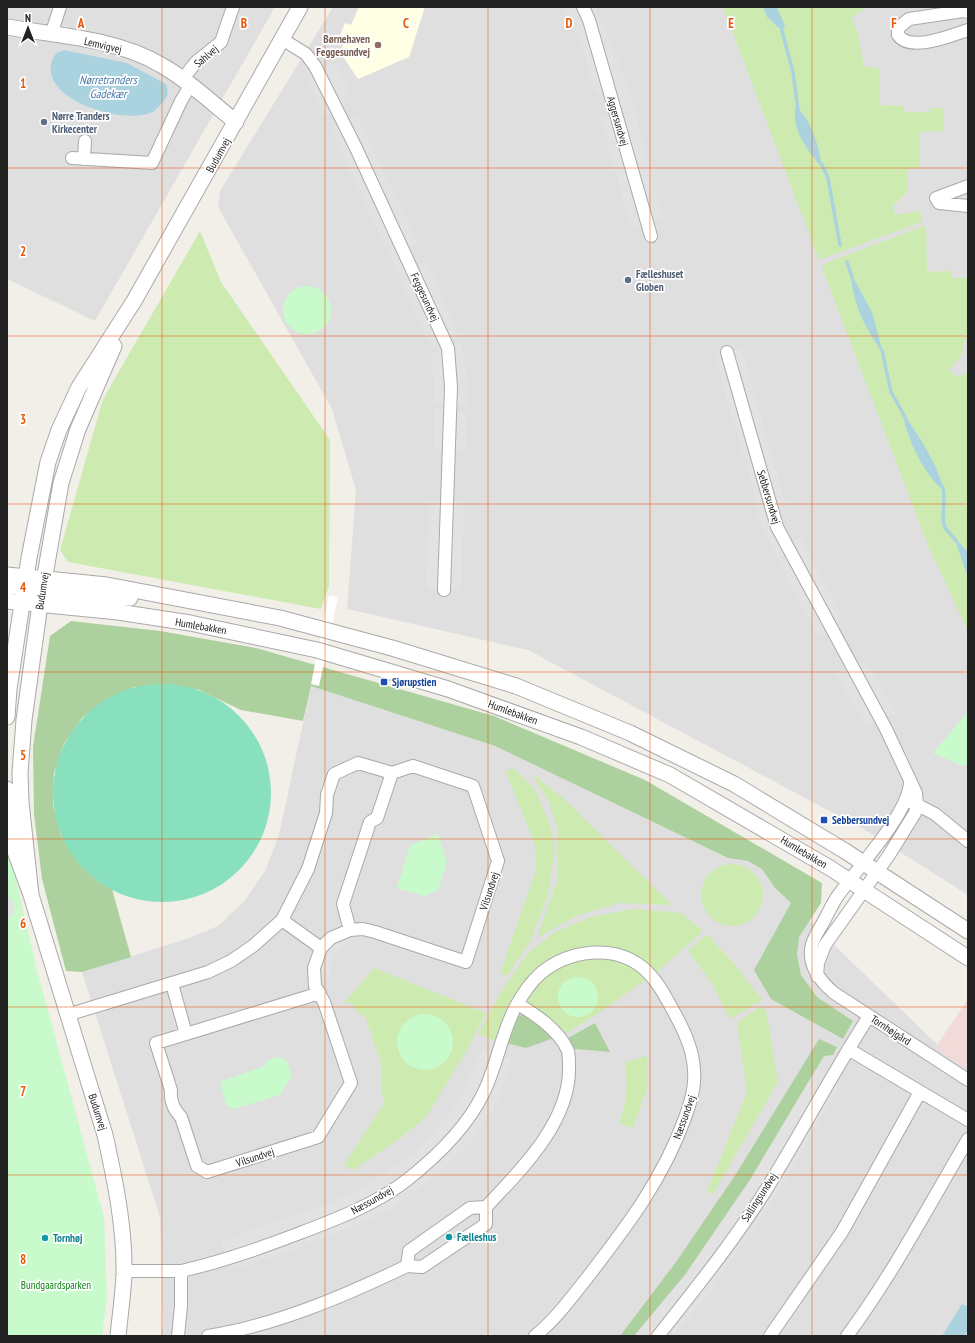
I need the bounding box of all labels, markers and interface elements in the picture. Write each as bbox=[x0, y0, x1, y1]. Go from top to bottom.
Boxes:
north arrow bbox=[8, 8, 48, 48]
text: N bbox=[25, 11, 31, 25]
text: A bbox=[77, 15, 85, 32]
text: B bbox=[241, 15, 247, 32]
text: C bbox=[403, 15, 409, 32]
text: D bbox=[566, 15, 573, 32]
text: E bbox=[728, 15, 734, 32]
text: F bbox=[891, 15, 897, 32]
place label: Børnehaven Feggesundvej bbox=[316, 32, 371, 59]
street label: Lemvigvej bbox=[83, 34, 123, 56]
marker: Børnehaven Feggesundvej bbox=[373, 40, 383, 50]
street label: Sahlvej bbox=[191, 42, 221, 70]
water label: Nørretranders Gadekær bbox=[79, 72, 139, 101]
text: 1 bbox=[20, 75, 26, 92]
street label: Aggersundvej bbox=[604, 94, 632, 148]
place label: Nørre Tranders Kirkecenter bbox=[52, 109, 110, 136]
marker: Nørre Tranders Kirkecenter bbox=[39, 117, 49, 127]
street label: Budumvej bbox=[203, 135, 233, 175]
text: 2 bbox=[20, 243, 26, 260]
place label: Fælleshuset Globen bbox=[636, 267, 684, 294]
street label: Feggesundvej bbox=[408, 270, 442, 324]
marker: Fælleshuset Globen bbox=[623, 275, 633, 285]
text: 3 bbox=[20, 411, 26, 428]
street label: Sebbersundvej bbox=[754, 468, 784, 526]
street label: Budumvej bbox=[32, 571, 52, 611]
text: 4 bbox=[20, 579, 27, 596]
street label: Humlebakken bbox=[174, 615, 228, 637]
place label: Sjørupstien bbox=[392, 675, 437, 689]
marker: Sjørupstien bbox=[379, 677, 389, 687]
street label: Humlebakken bbox=[486, 697, 540, 728]
text: 5 bbox=[20, 747, 26, 764]
place label: Sebbersundvej bbox=[832, 813, 890, 827]
marker: Sebbersundvej bbox=[819, 815, 829, 825]
street label: Humlebakken bbox=[778, 833, 830, 871]
street label: Vilsundvej bbox=[476, 870, 502, 913]
text: 6 bbox=[20, 915, 26, 932]
street label: Tornhøjgård bbox=[868, 1012, 914, 1048]
text: 7 bbox=[20, 1083, 26, 1100]
street label: Budumvej bbox=[85, 1092, 111, 1132]
street label: Næssundvej bbox=[670, 1093, 698, 1141]
street label: Vilsundvej bbox=[233, 1144, 276, 1170]
street label: Sallingsundvej bbox=[738, 1170, 780, 1224]
street label: Næssundvej bbox=[349, 1183, 395, 1217]
place label: Fælleshus bbox=[457, 1230, 497, 1244]
place label: Tornhøj bbox=[53, 1231, 83, 1245]
marker: Fælleshus bbox=[444, 1232, 454, 1242]
marker: Tornhøj bbox=[40, 1233, 50, 1243]
text: 8 bbox=[20, 1251, 26, 1268]
park label: Bundgaardsparken bbox=[21, 1278, 91, 1292]

